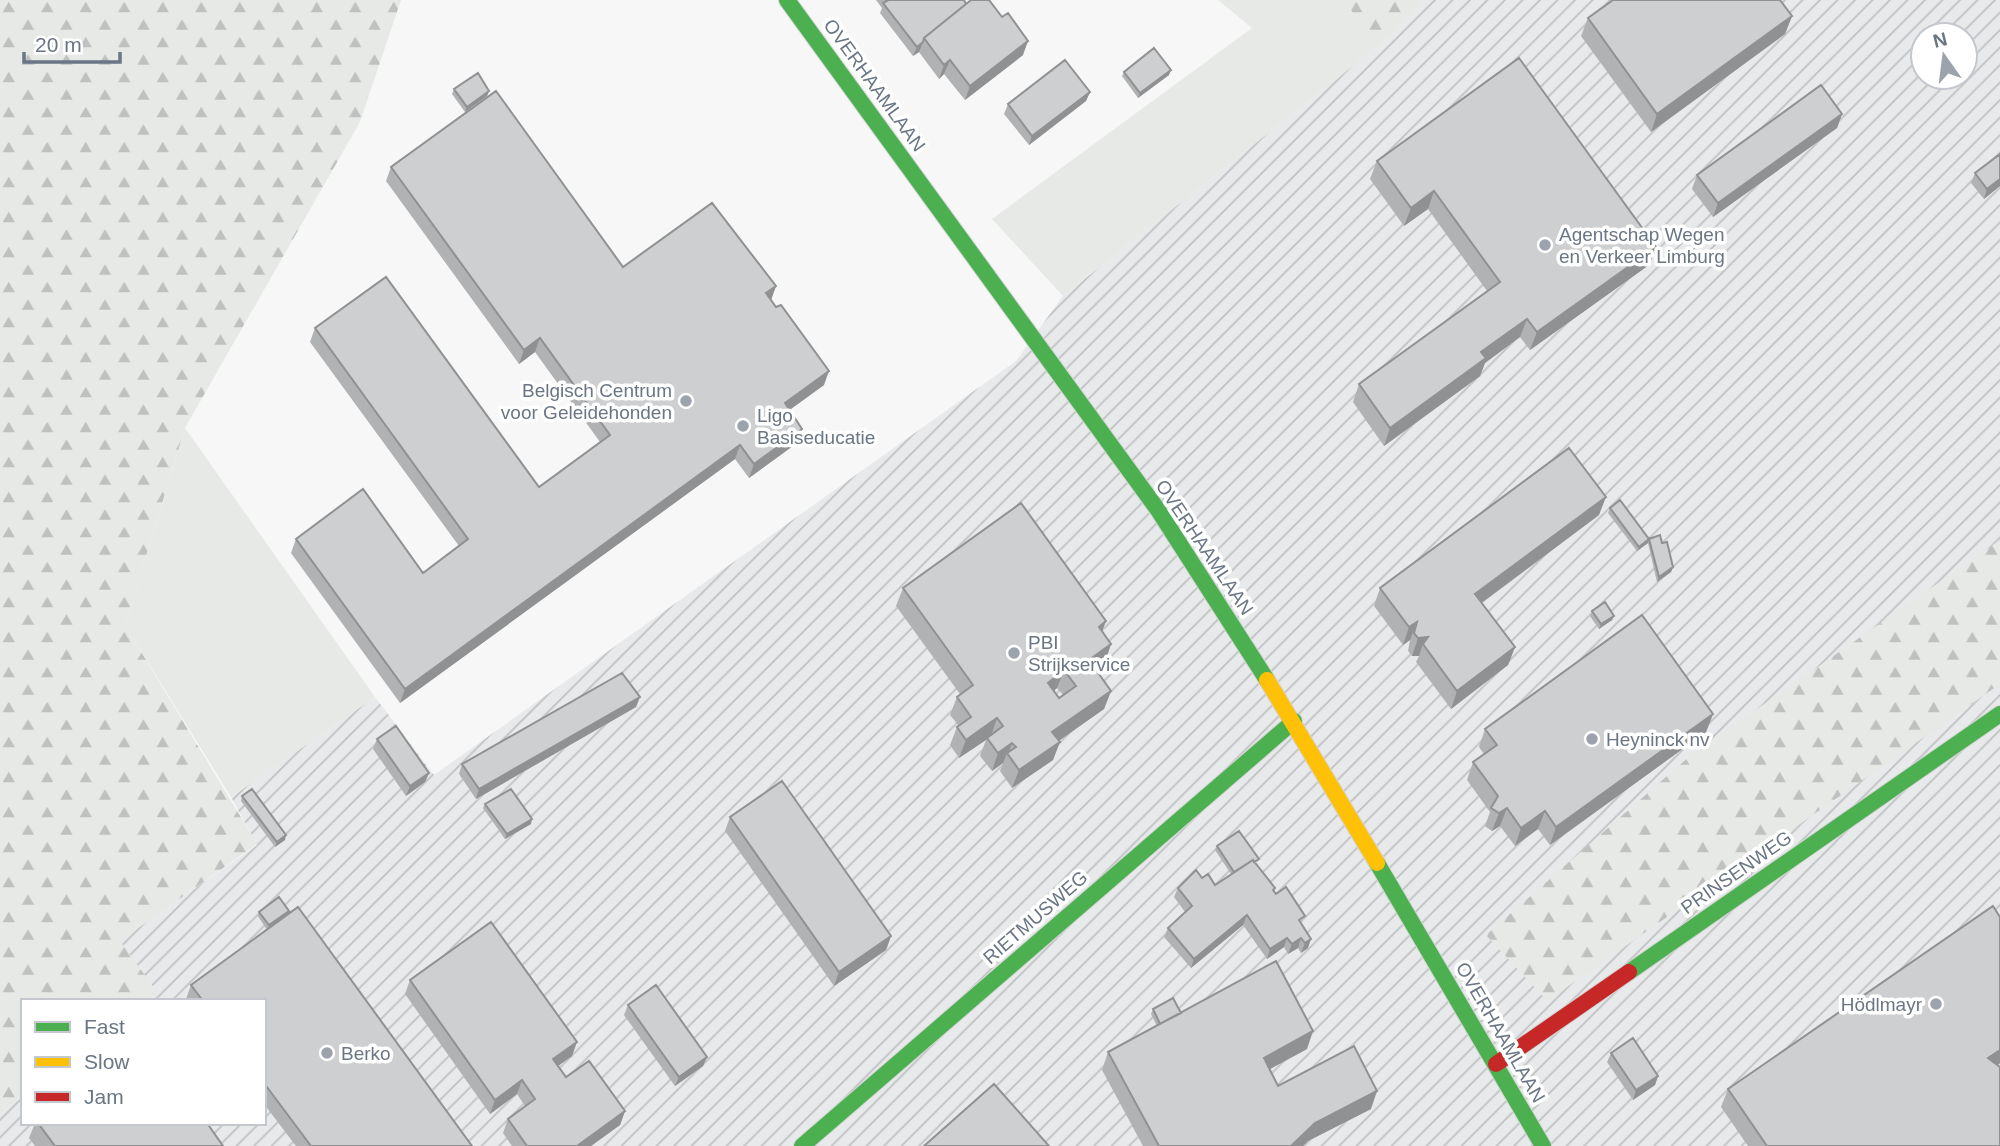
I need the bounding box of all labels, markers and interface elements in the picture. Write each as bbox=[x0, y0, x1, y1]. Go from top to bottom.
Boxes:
street label: OVERHAAMLAAN bbox=[820, 15, 930, 156]
scale bar bbox=[24, 21, 121, 65]
north arrow bbox=[1909, 21, 1979, 91]
text: N bbox=[1931, 28, 1949, 52]
text: 20 m bbox=[35, 33, 82, 56]
place label: Agentschap Wegen en Verkeer Limburg bbox=[1559, 224, 1725, 267]
marker: Agentschap Wegen en Verkeer Limburg bbox=[1537, 237, 1553, 253]
place label: Belgisch Centrum voor Geleidehonden bbox=[501, 380, 672, 423]
marker: Belgisch Centrum voor Geleidehonden bbox=[678, 393, 694, 409]
place label: Ligo Basiseducatie bbox=[757, 405, 875, 448]
marker: Ligo Basiseducatie bbox=[735, 418, 751, 434]
street label: OVERHAAMLAAN bbox=[1152, 476, 1258, 619]
place label: PBI Strijkservice bbox=[1028, 632, 1130, 675]
marker: PBI Strijkservice bbox=[1006, 645, 1022, 661]
place label: Heyninck nv bbox=[1606, 729, 1710, 750]
marker: Heyninck nv bbox=[1584, 731, 1600, 747]
street label: PRINSENWEG bbox=[1677, 827, 1795, 918]
street label: RIETMUSWEG bbox=[979, 867, 1092, 968]
street label: OVERHAAMLAAN bbox=[1452, 958, 1549, 1106]
place label: Hödlmayr bbox=[1841, 994, 1923, 1015]
marker: Hödlmayr bbox=[1928, 996, 1944, 1012]
legend bbox=[21, 999, 266, 1125]
text: Fast bbox=[84, 1015, 125, 1038]
place label: Berko bbox=[341, 1043, 391, 1064]
marker: Berko bbox=[319, 1045, 335, 1061]
text: Slow bbox=[84, 1050, 130, 1073]
text: Jam bbox=[84, 1085, 124, 1108]

